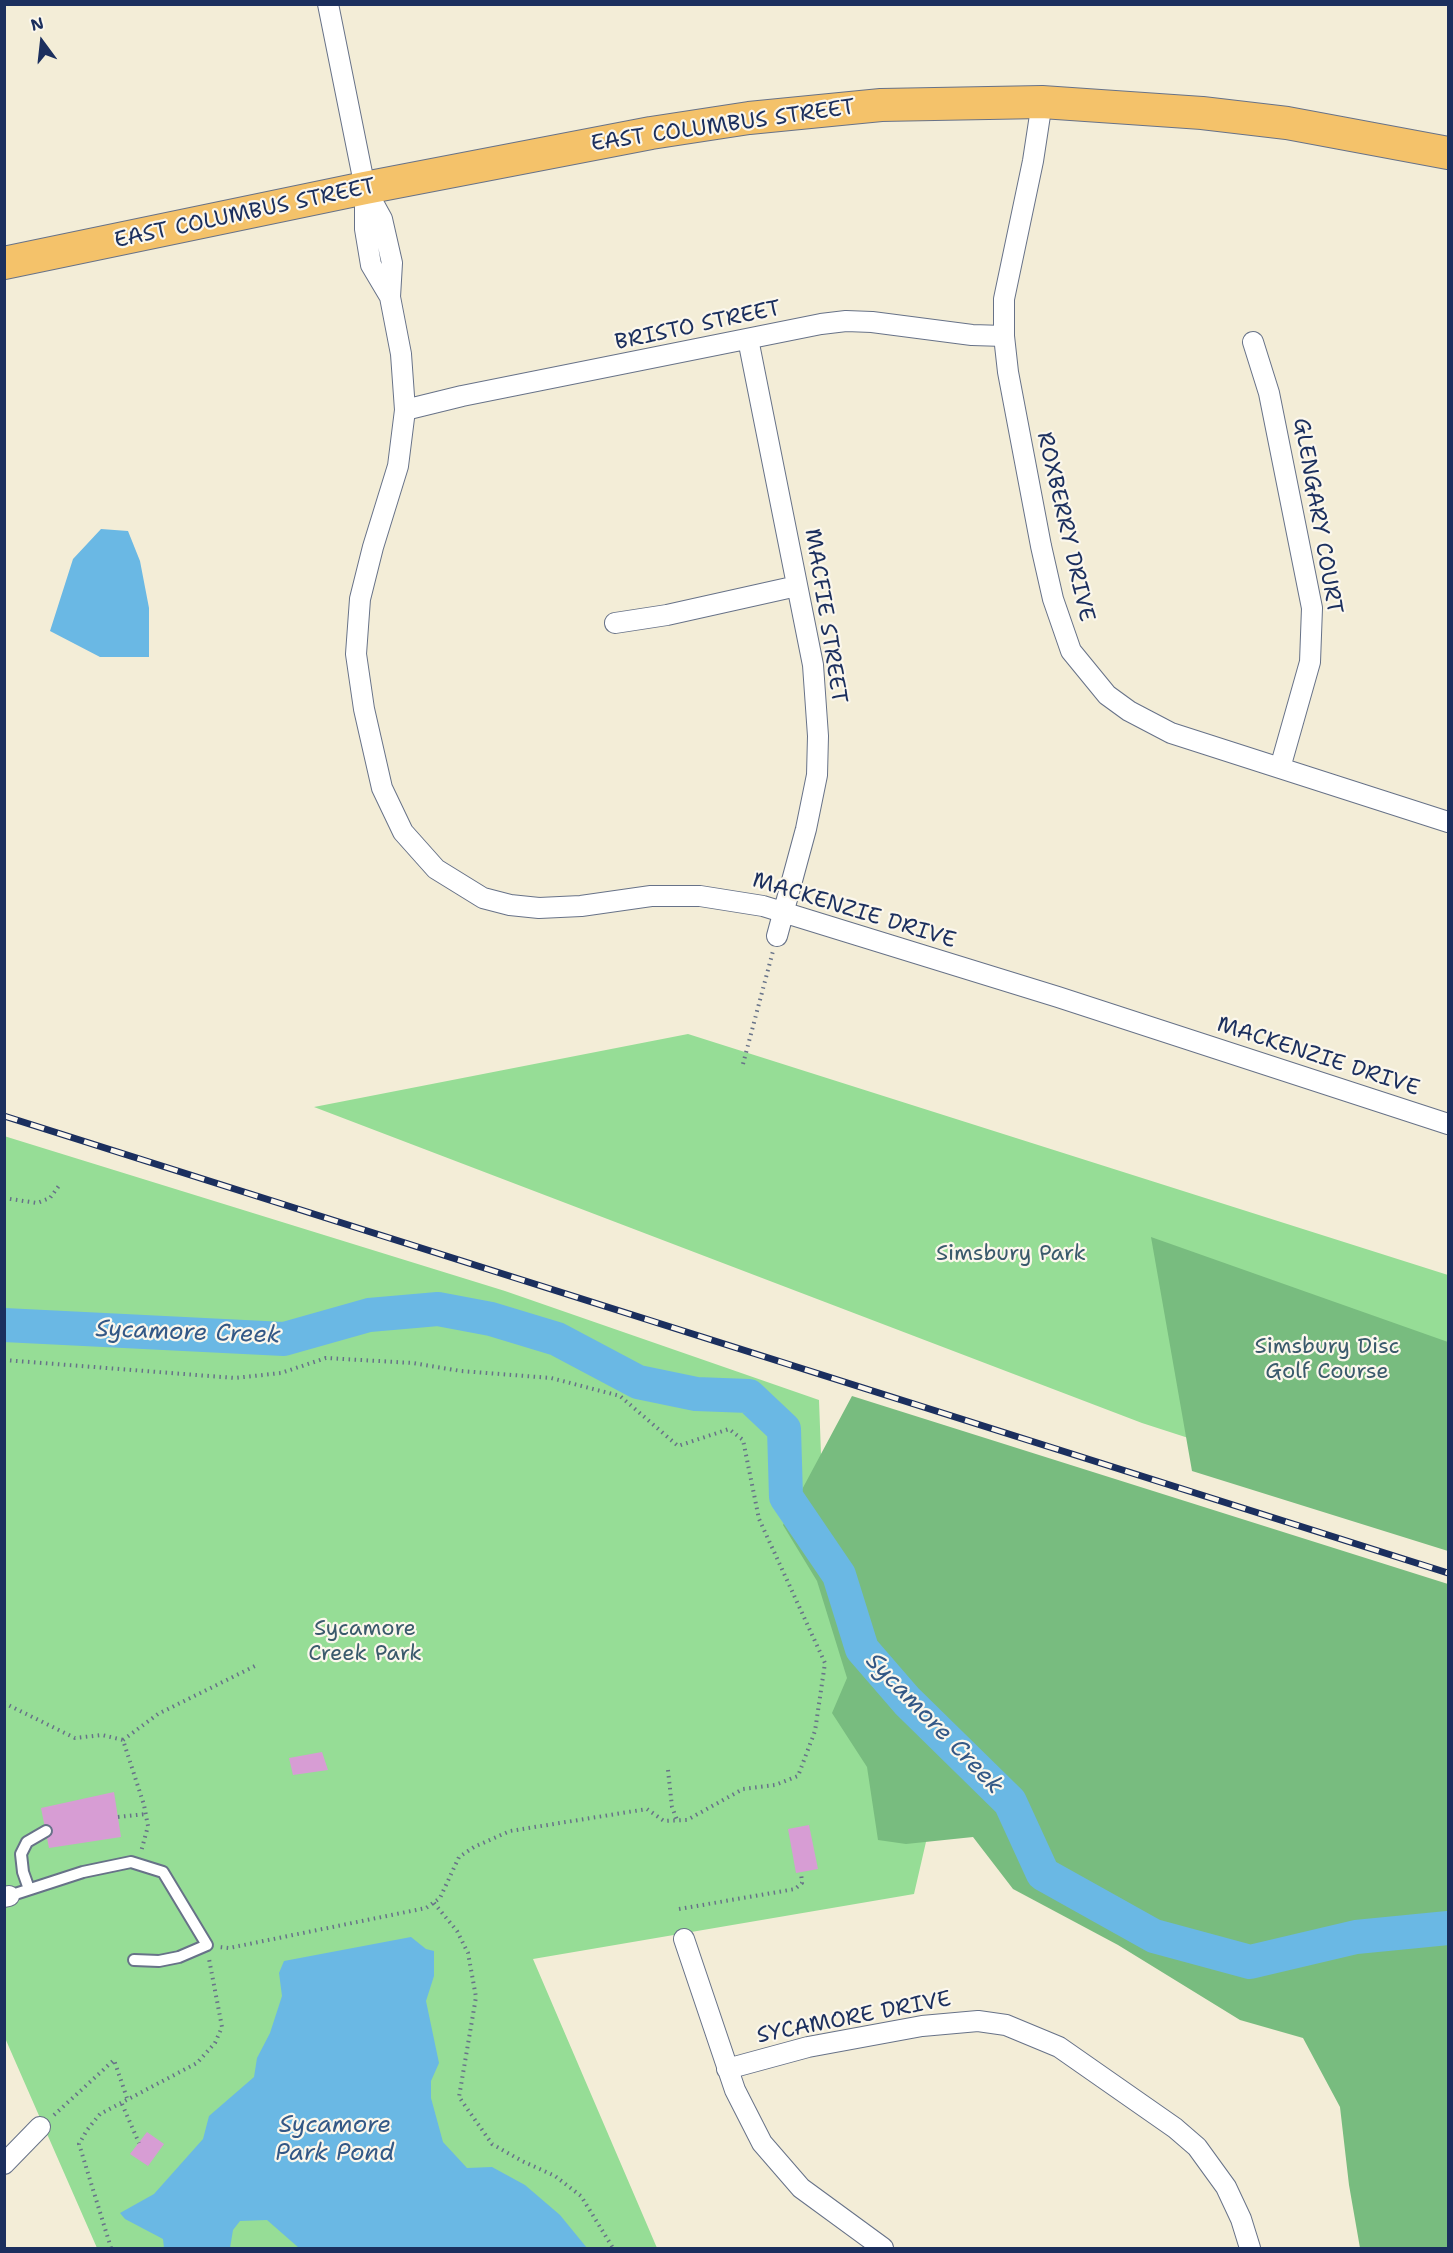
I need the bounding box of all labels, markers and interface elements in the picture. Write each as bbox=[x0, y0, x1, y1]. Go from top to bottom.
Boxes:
north arrow bbox=[12, 12, 72, 72]
text: N bbox=[28, 12, 46, 36]
street label: EAST COLUMBUS STREET bbox=[589, 94, 857, 158]
street label: EAST COLUMBUS STREET bbox=[112, 173, 378, 255]
street label: BRISTO STREET bbox=[613, 296, 783, 356]
street label: GLENGARY COURT bbox=[1287, 416, 1347, 616]
street label: ROXBERRY DRIVE bbox=[1030, 430, 1100, 624]
street label: MACFIE STREET bbox=[798, 527, 852, 705]
street label: MACKENZIE DRIVE bbox=[749, 867, 959, 955]
street label: MACKENZIE DRIVE bbox=[1213, 1012, 1423, 1102]
park label: Simsbury Park bbox=[936, 1241, 1086, 1267]
water label: Sycamore Creek bbox=[95, 1315, 281, 1351]
park label: Simsbury Disc Golf Course bbox=[1255, 1334, 1399, 1386]
park label: Sycamore Creek Park bbox=[308, 1616, 422, 1668]
water label: Sycamore Creek bbox=[859, 1647, 1009, 1801]
street label: SYCAMORE DRIVE bbox=[755, 1986, 953, 2050]
water label: Sycamore Park Pond bbox=[276, 2112, 394, 2168]

